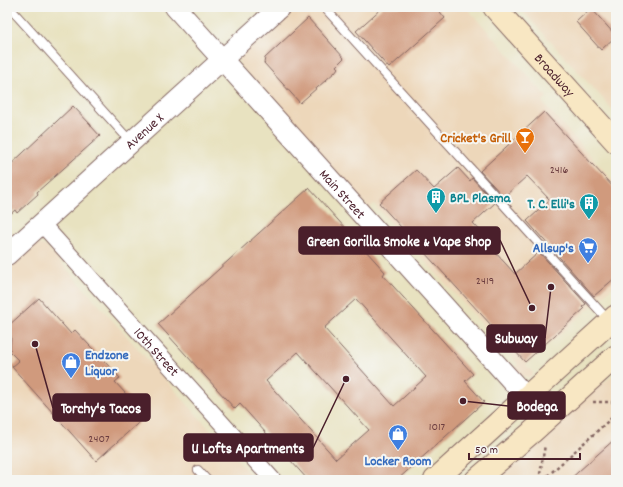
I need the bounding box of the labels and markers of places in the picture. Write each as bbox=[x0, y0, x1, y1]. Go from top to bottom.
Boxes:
bar icon: Cricket's Grill bbox=[514, 126, 536, 154]
place label: Cricket's Grill bbox=[440, 129, 512, 149]
building icon: BPL Plasma bbox=[425, 186, 447, 214]
place label: BPL Plasma bbox=[450, 189, 512, 209]
building icon: T. C. Elli's bbox=[578, 192, 600, 220]
place label: T. C. Elli's bbox=[527, 195, 575, 215]
callout: Green Gorilla Smoke & Vape Shop bbox=[299, 227, 500, 254]
supermarket icon: Allsup's bbox=[577, 236, 599, 264]
place label: Allsup's bbox=[533, 239, 574, 259]
callout: Subway bbox=[487, 325, 545, 352]
place label: Endzone Liquor bbox=[85, 346, 129, 382]
shop icon: Endzone Liquor bbox=[60, 351, 82, 379]
callout: Bodega bbox=[508, 392, 565, 419]
callout: Torchy's Tacos bbox=[53, 394, 150, 421]
shop icon: Locker Room bbox=[387, 423, 409, 451]
callout: U Lofts Apartments bbox=[184, 434, 313, 461]
place label: Locker Room bbox=[365, 452, 432, 472]

